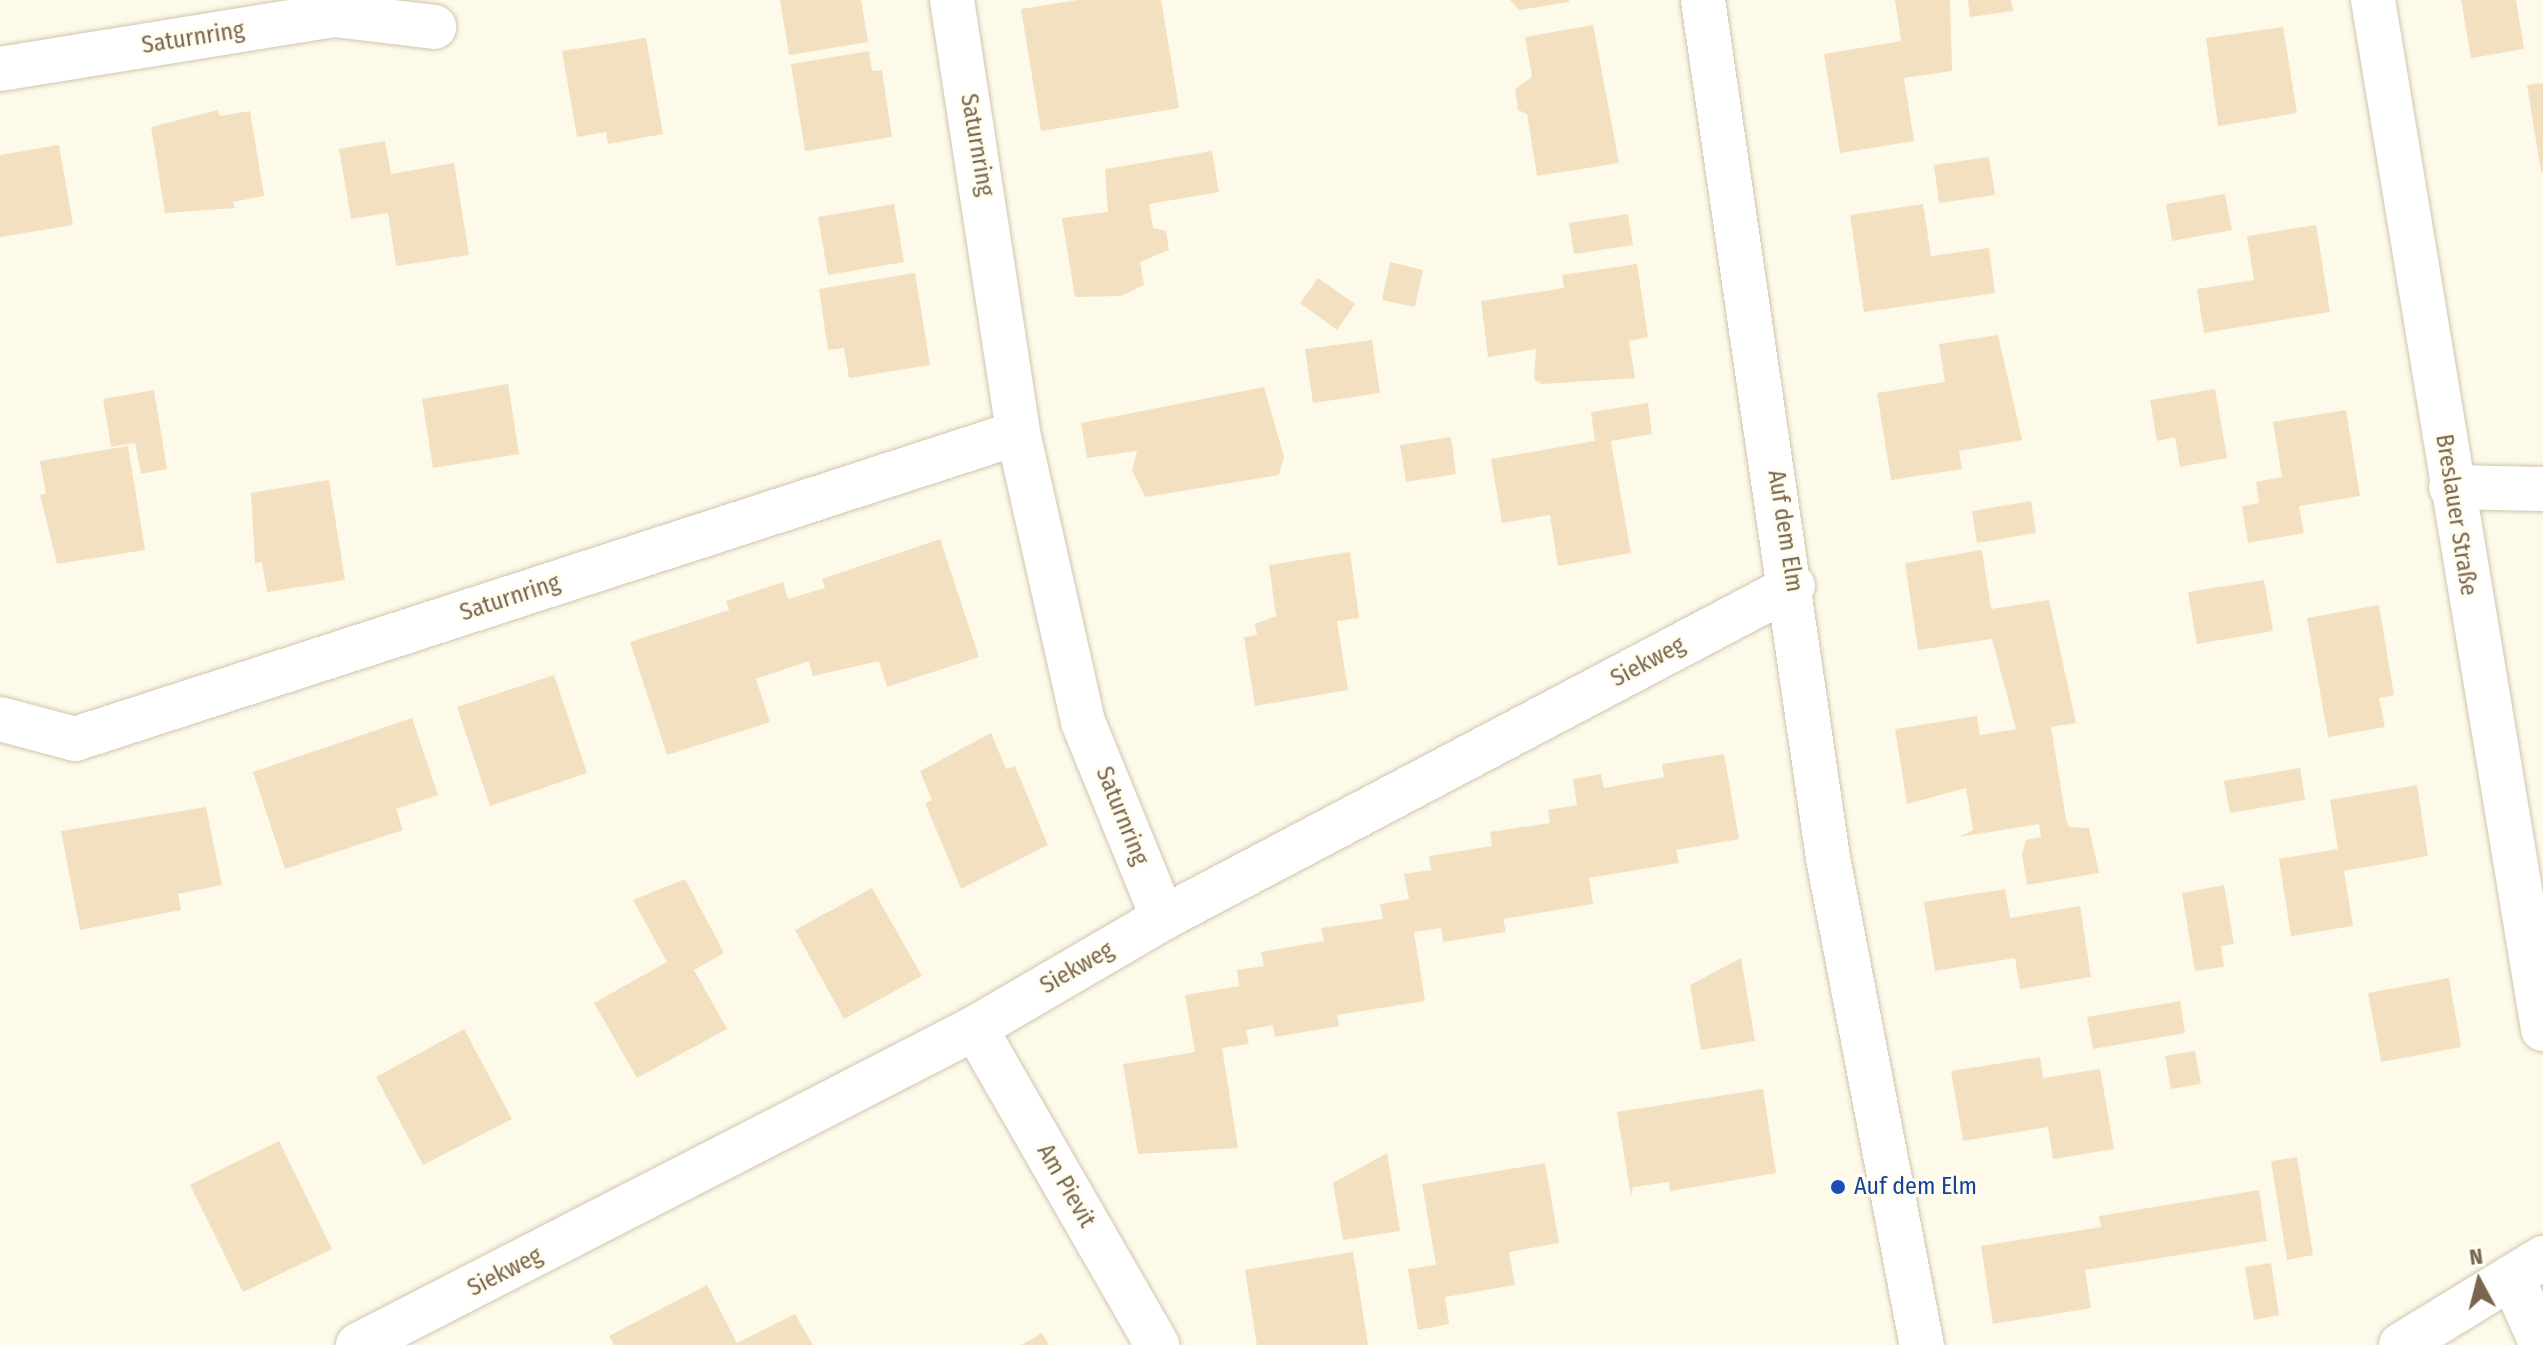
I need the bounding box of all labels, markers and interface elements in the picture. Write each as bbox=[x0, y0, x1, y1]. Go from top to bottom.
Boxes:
street label: Saturnring bbox=[140, 16, 246, 60]
street label: Saturnring bbox=[954, 92, 1000, 198]
street label: Breslauer Straße bbox=[2429, 432, 2483, 598]
street label: Auf dem Elm bbox=[1761, 468, 1809, 594]
street label: Saturnring bbox=[456, 568, 564, 628]
street label: Siekweg bbox=[1606, 631, 1690, 693]
street label: Saturnring bbox=[1089, 763, 1155, 869]
street label: Siekweg bbox=[1035, 936, 1119, 1000]
street label: Am Pievit bbox=[1031, 1139, 1101, 1233]
place label: Auf dem Elm bbox=[1854, 1173, 1977, 1201]
marker: Auf dem Elm bbox=[1829, 1178, 1847, 1196]
street label: Siekweg bbox=[463, 1241, 547, 1303]
north arrow bbox=[2439, 1241, 2519, 1321]
text: N bbox=[2468, 1242, 2484, 1271]

